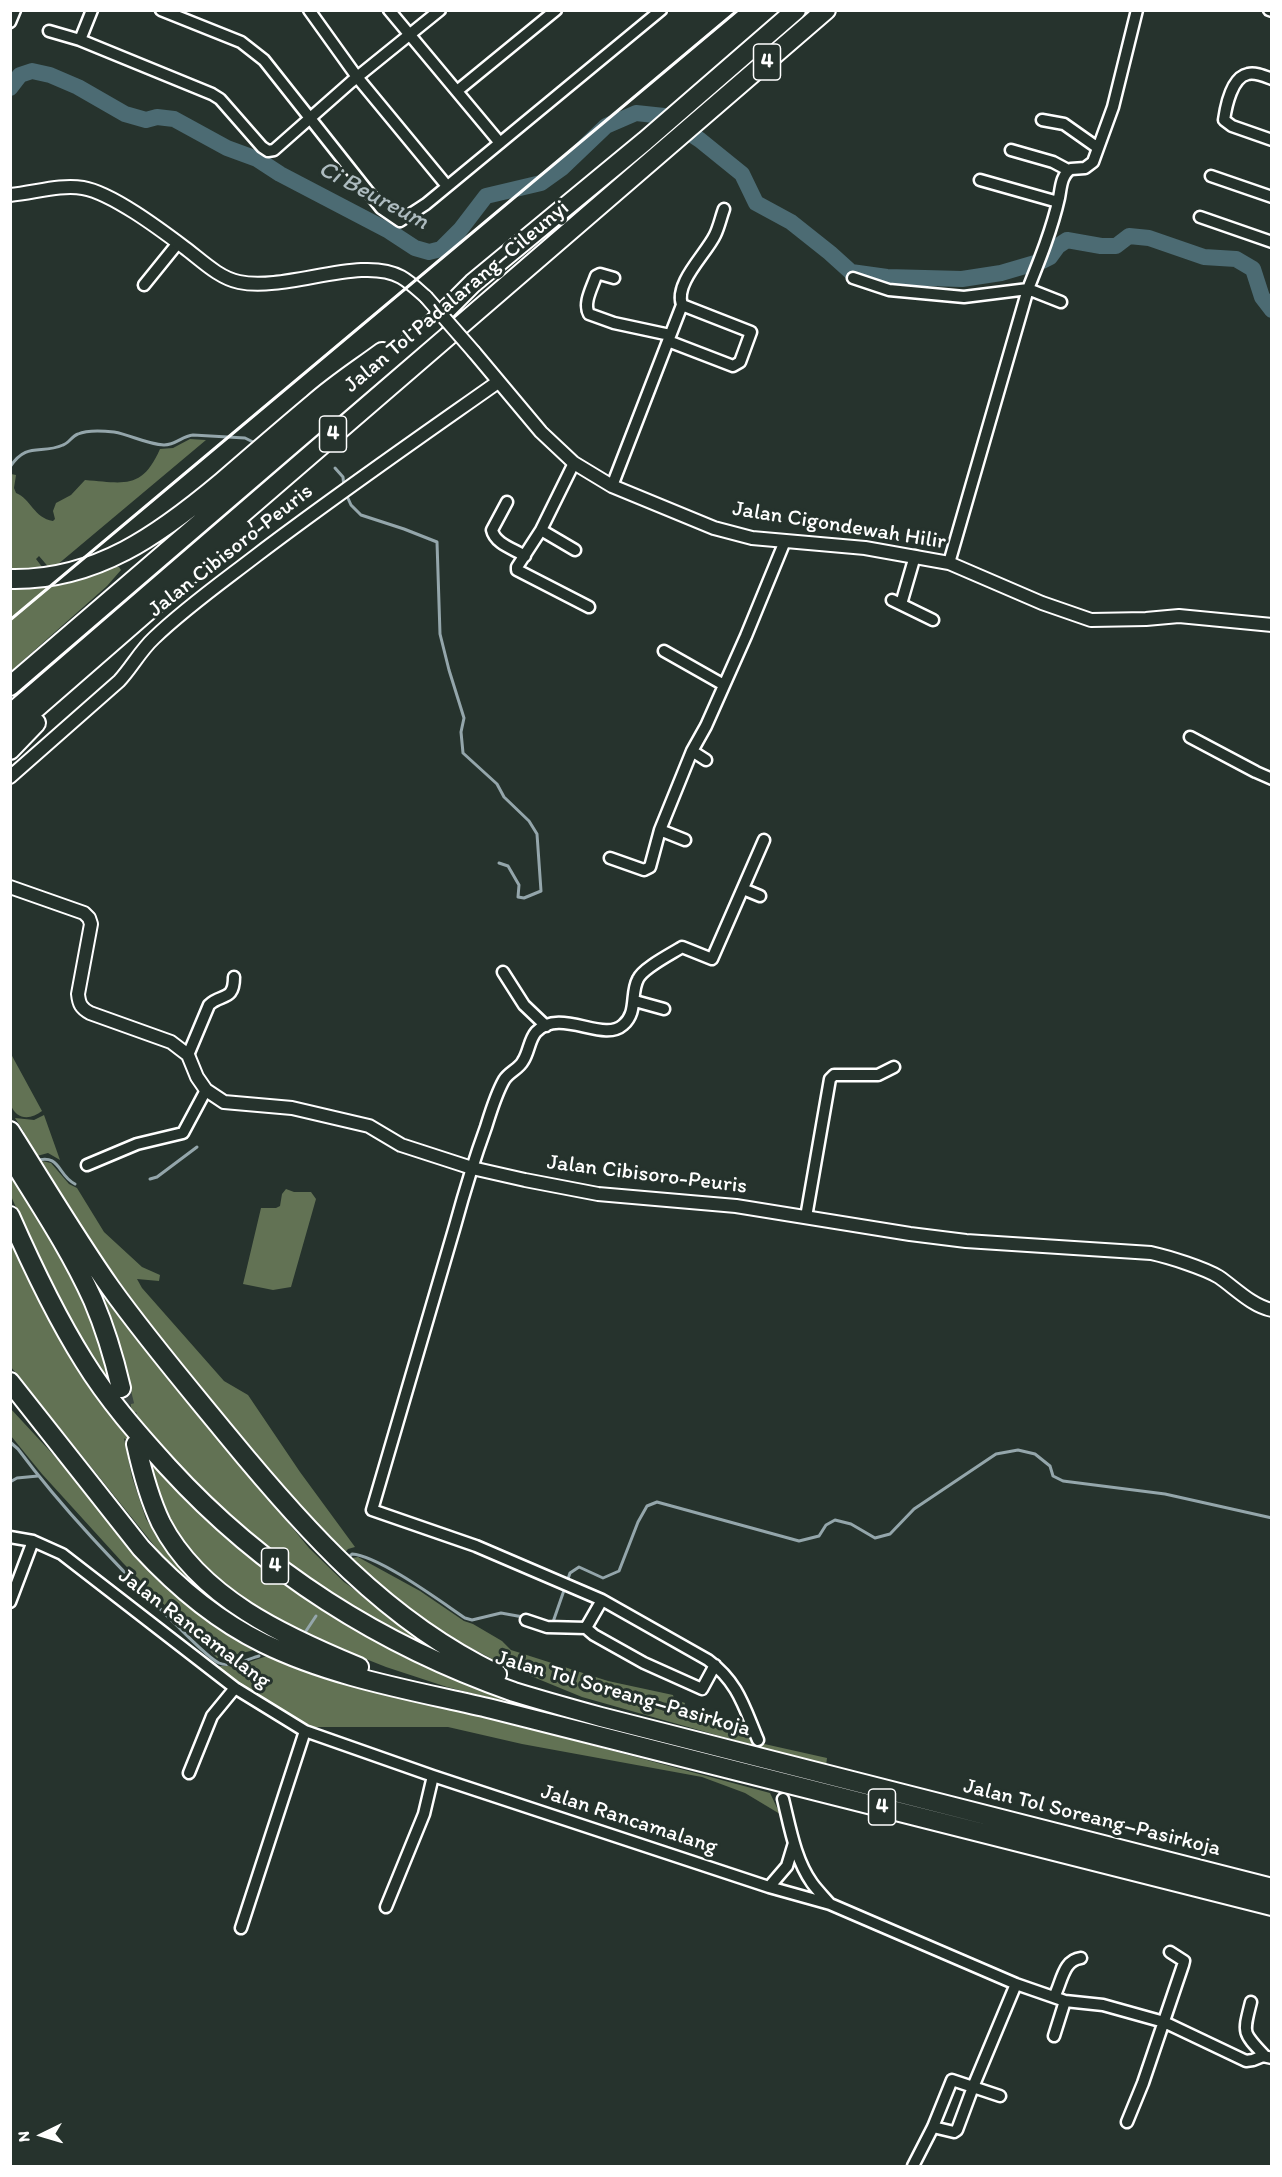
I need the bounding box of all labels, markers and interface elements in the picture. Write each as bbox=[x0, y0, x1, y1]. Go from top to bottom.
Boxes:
road number: 4 bbox=[754, 44, 780, 80]
water label: Ci Beureum bbox=[313, 155, 433, 237]
street label: Jalan Tol Padalarang–Cileunyi bbox=[339, 195, 575, 399]
road number: 4 bbox=[320, 416, 346, 452]
street label: Jalan Cibisoro-Peuris bbox=[143, 479, 319, 623]
street label: Jalan Cigondewah Hilir bbox=[730, 496, 948, 556]
street label: Jalan Cibisoro-Peuris bbox=[545, 1150, 749, 1200]
road number: 4 bbox=[262, 1548, 288, 1584]
street label: Jalan Rancamalang bbox=[113, 1563, 275, 1695]
street label: Jalan Tol Soreang–Pasirkoja bbox=[492, 1645, 754, 1743]
street label: Jalan Tol Soreang–Pasirkoja bbox=[961, 1773, 1223, 1863]
street label: Jalan Rancamalang bbox=[537, 1779, 721, 1861]
road number: 4 bbox=[868, 1789, 896, 1825]
north arrow bbox=[12, 2105, 72, 2165]
text: N bbox=[14, 2130, 34, 2143]

